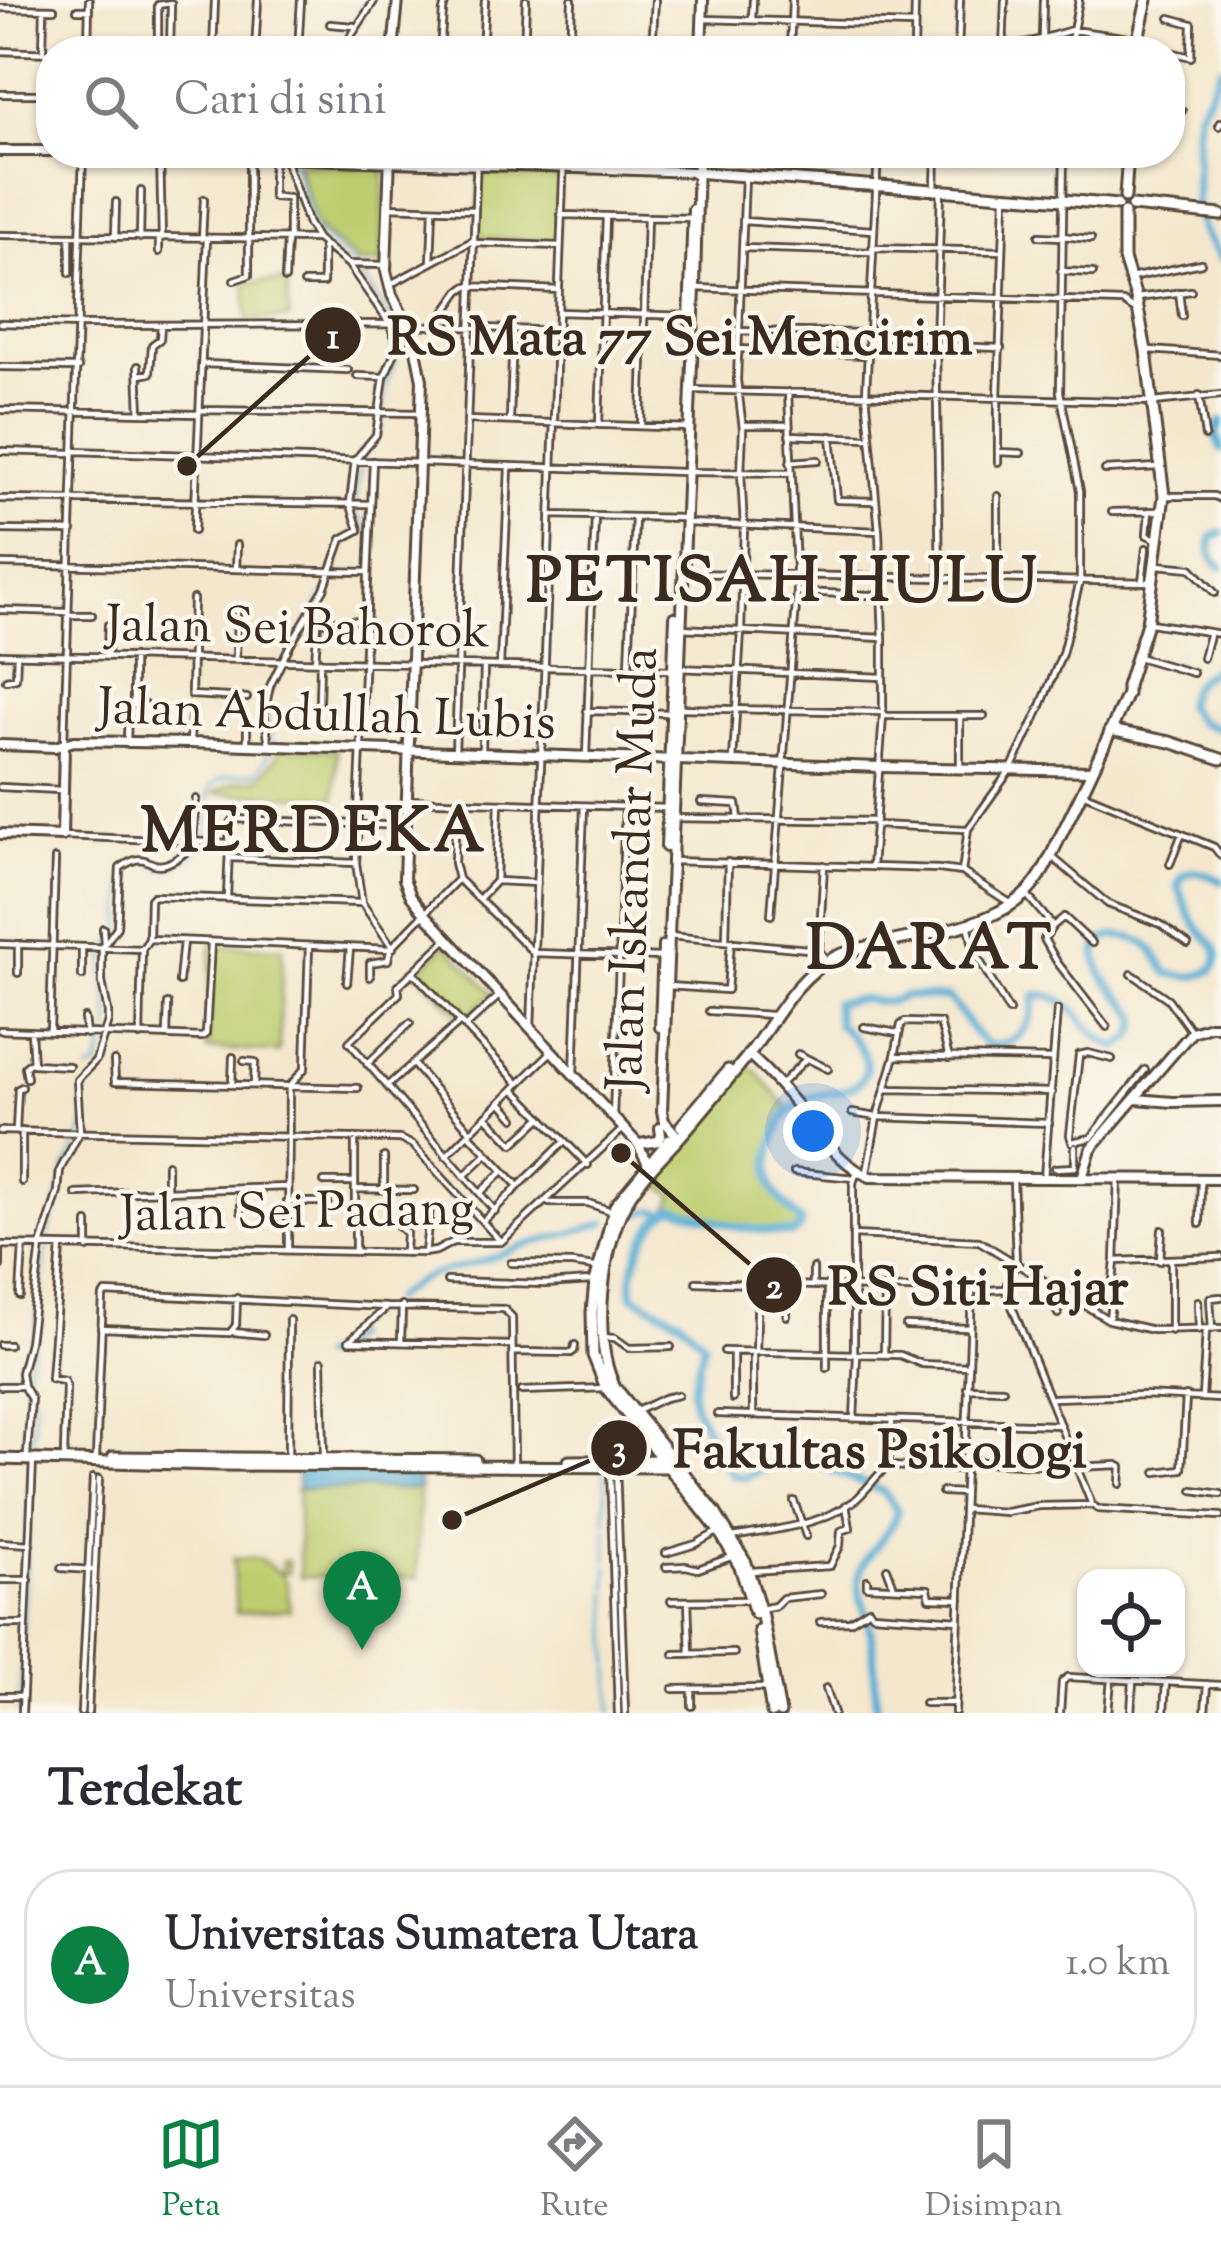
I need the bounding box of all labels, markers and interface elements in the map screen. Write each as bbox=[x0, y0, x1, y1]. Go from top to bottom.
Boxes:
search box bbox=[36, 36, 1185, 168]
icon: search bbox=[78, 69, 144, 135]
text: Cari di sini bbox=[174, 70, 387, 135]
callout: RS Mata 77 Sei Mencirim bbox=[303, 290, 996, 380]
text: RS Mata 77 Sei Mencirim bbox=[387, 302, 973, 380]
text: 1 bbox=[327, 313, 340, 365]
district label: PETISAH HULU bbox=[526, 540, 1040, 630]
street label: Jalan Sei Bahorok bbox=[102, 591, 491, 670]
street label: Jalan Iskandar Muda bbox=[591, 646, 680, 1095]
street label: Jalan Abdullah Lubis bbox=[94, 673, 557, 762]
district label: MERDEKA bbox=[141, 790, 487, 880]
district label: DARAT bbox=[806, 907, 1054, 997]
your location bbox=[783, 1101, 843, 1161]
street label: Jalan Sei Padang bbox=[116, 1175, 475, 1254]
callout: RS Siti Hajar bbox=[744, 1240, 1153, 1330]
text: RS Siti Hajar bbox=[828, 1252, 1129, 1330]
text: 2 bbox=[766, 1263, 783, 1315]
callout: Fakultas Psikologi bbox=[589, 1403, 1111, 1493]
text: Fakultas Psikologi bbox=[673, 1415, 1087, 1493]
text: 3 bbox=[612, 1425, 626, 1477]
pin: A bbox=[323, 1551, 401, 1650]
map controls bbox=[1077, 1569, 1185, 1677]
button: locate bbox=[1077, 1569, 1185, 1677]
text: Terdekat bbox=[48, 1755, 242, 1828]
text: Universitas Sumatera Utara bbox=[165, 1905, 698, 1970]
text: A bbox=[74, 1937, 106, 1993]
text: 1.0 km bbox=[1066, 1937, 1170, 1993]
text: Universitas bbox=[165, 1970, 356, 2026]
tab: Peta bbox=[158, 2111, 224, 2231]
tab: Rute bbox=[540, 2111, 609, 2231]
tab: Disimpan bbox=[925, 2111, 1063, 2231]

